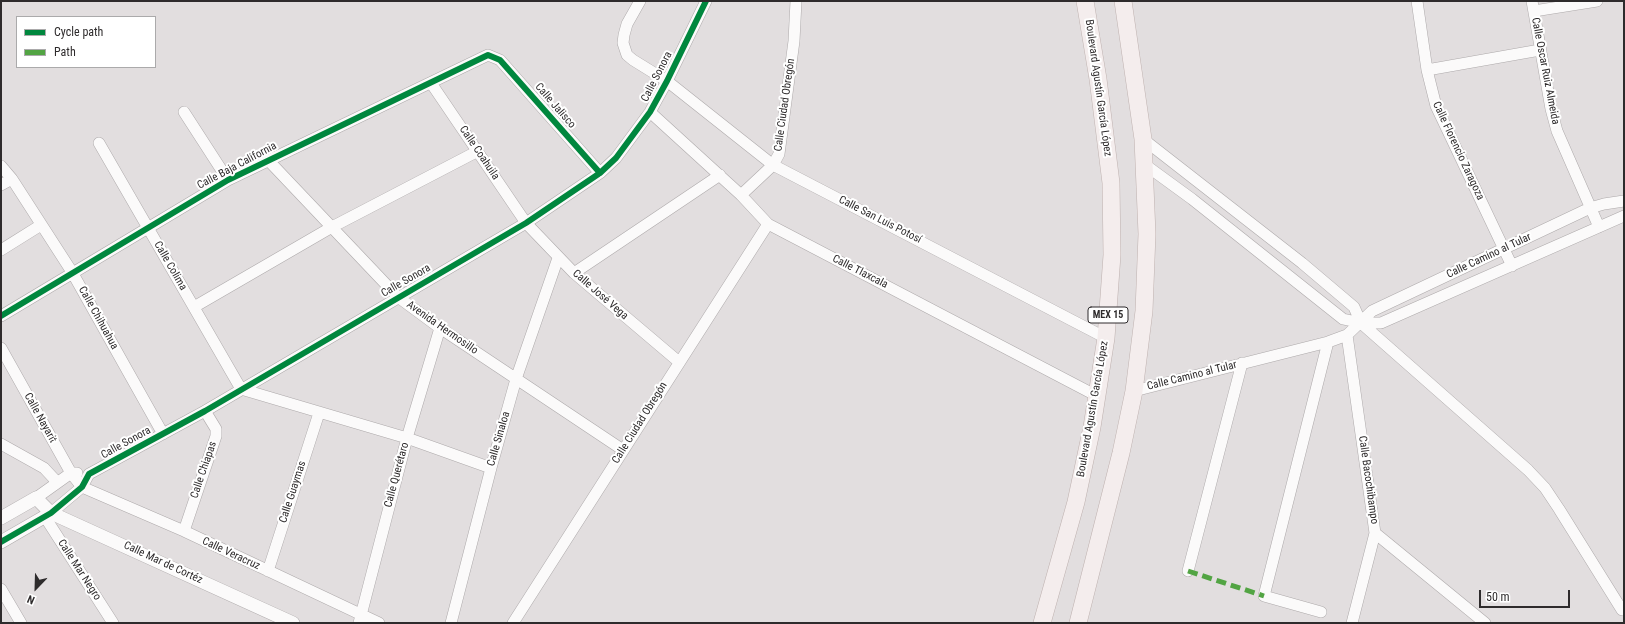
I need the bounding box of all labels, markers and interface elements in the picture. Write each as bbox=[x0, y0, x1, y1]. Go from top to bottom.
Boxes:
legend bbox=[16, 16, 156, 68]
street label: Calle Oscar Ruiz Almeida bbox=[1528, 16, 1562, 126]
street label: Boulevard Agustín García López bbox=[1082, 19, 1114, 157]
text: Cycle path bbox=[54, 25, 103, 39]
text: Path bbox=[54, 45, 76, 59]
street label: Calle Sonora bbox=[639, 50, 675, 104]
street label: Calle Ciudad Obregón bbox=[772, 58, 798, 152]
street label: Calle Jalisco bbox=[532, 81, 578, 131]
street label: Calle Florencio Zaragoza bbox=[1429, 100, 1487, 202]
street label: Calle Coahuila bbox=[456, 124, 502, 182]
street label: Calle Baja California bbox=[195, 140, 279, 192]
street label: Calle San Luis Potosí bbox=[836, 193, 924, 247]
street label: Calle Camino al Tular bbox=[1445, 231, 1533, 281]
street label: Calle Colima bbox=[151, 239, 189, 293]
street label: Calle Tlaxcala bbox=[830, 252, 890, 292]
street label: Calle Sonora bbox=[379, 262, 433, 300]
street label: Calle José Vega bbox=[569, 267, 631, 323]
street label: Calle Chihuahua bbox=[75, 284, 121, 352]
street label: Avenida Hermosillo bbox=[404, 298, 480, 358]
road number: MEX 15 bbox=[1088, 307, 1128, 323]
street label: Boulevard Agustín García López bbox=[1075, 340, 1111, 478]
street label: Calle Camino al Tular bbox=[1146, 358, 1238, 394]
street label: Calle Ciudad Obregón bbox=[610, 380, 670, 466]
street label: Calle Nayarit bbox=[21, 391, 59, 445]
street label: Calle Sinaloa bbox=[485, 410, 513, 468]
street label: Calle Sonora bbox=[99, 424, 153, 462]
street label: Calle Bacochibampo bbox=[1355, 435, 1381, 525]
street label: Calle Chiapas bbox=[188, 440, 220, 500]
street label: Calle Querétaro bbox=[382, 441, 412, 509]
street label: Calle Guaymas bbox=[277, 459, 309, 525]
street label: Calle Veracruz bbox=[200, 535, 262, 573]
street label: Calle Mar Negro bbox=[54, 537, 104, 603]
street label: Calle Mar de Cortéz bbox=[121, 539, 205, 587]
north arrow bbox=[16, 568, 56, 608]
scale bar bbox=[1481, 582, 1572, 608]
text: 50 m bbox=[1486, 590, 1510, 604]
text: N bbox=[25, 592, 37, 607]

